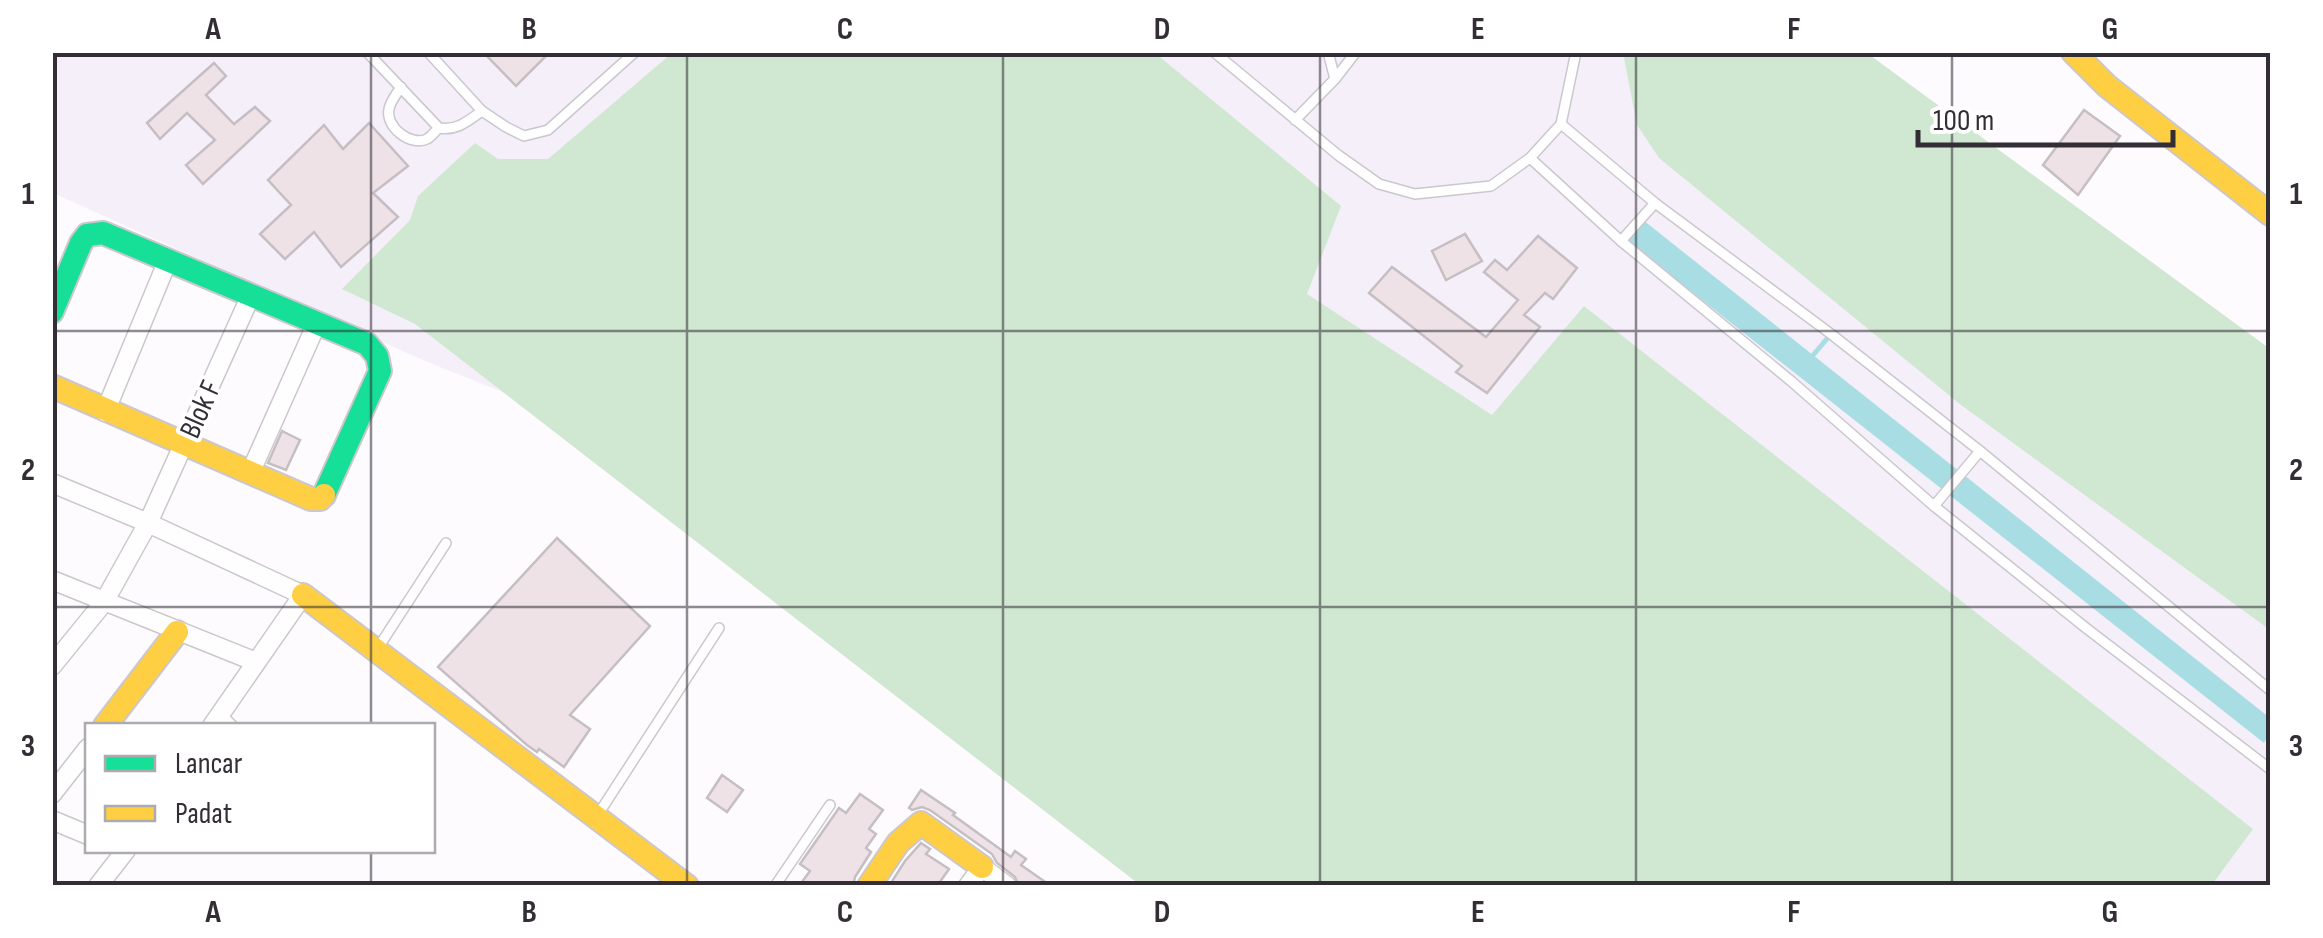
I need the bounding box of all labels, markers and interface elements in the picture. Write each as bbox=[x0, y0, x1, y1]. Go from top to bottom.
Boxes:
text: A bbox=[204, 10, 221, 49]
text: B bbox=[521, 10, 537, 49]
text: C bbox=[837, 10, 853, 49]
text: D bbox=[1154, 10, 1170, 49]
text: E bbox=[1471, 10, 1485, 49]
text: F bbox=[1787, 10, 1801, 49]
text: G bbox=[2102, 10, 2118, 49]
scale bar bbox=[1918, 85, 2173, 147]
text: 100 m bbox=[1933, 103, 1994, 139]
text: 1 bbox=[22, 175, 35, 214]
text: 1 bbox=[2290, 175, 2303, 214]
street label: Blok F bbox=[172, 375, 229, 444]
text: 2 bbox=[21, 451, 35, 490]
text: 2 bbox=[2289, 451, 2303, 490]
legend bbox=[85, 723, 435, 853]
text: 3 bbox=[21, 727, 35, 766]
text: 3 bbox=[2289, 727, 2303, 766]
text: Lancar bbox=[175, 746, 243, 782]
text: Padat bbox=[175, 796, 232, 832]
text: A bbox=[204, 893, 221, 932]
text: B bbox=[521, 893, 537, 932]
text: C bbox=[837, 893, 853, 932]
text: D bbox=[1154, 893, 1170, 932]
text: E bbox=[1471, 893, 1485, 932]
text: F bbox=[1787, 893, 1801, 932]
text: G bbox=[2102, 893, 2118, 932]

